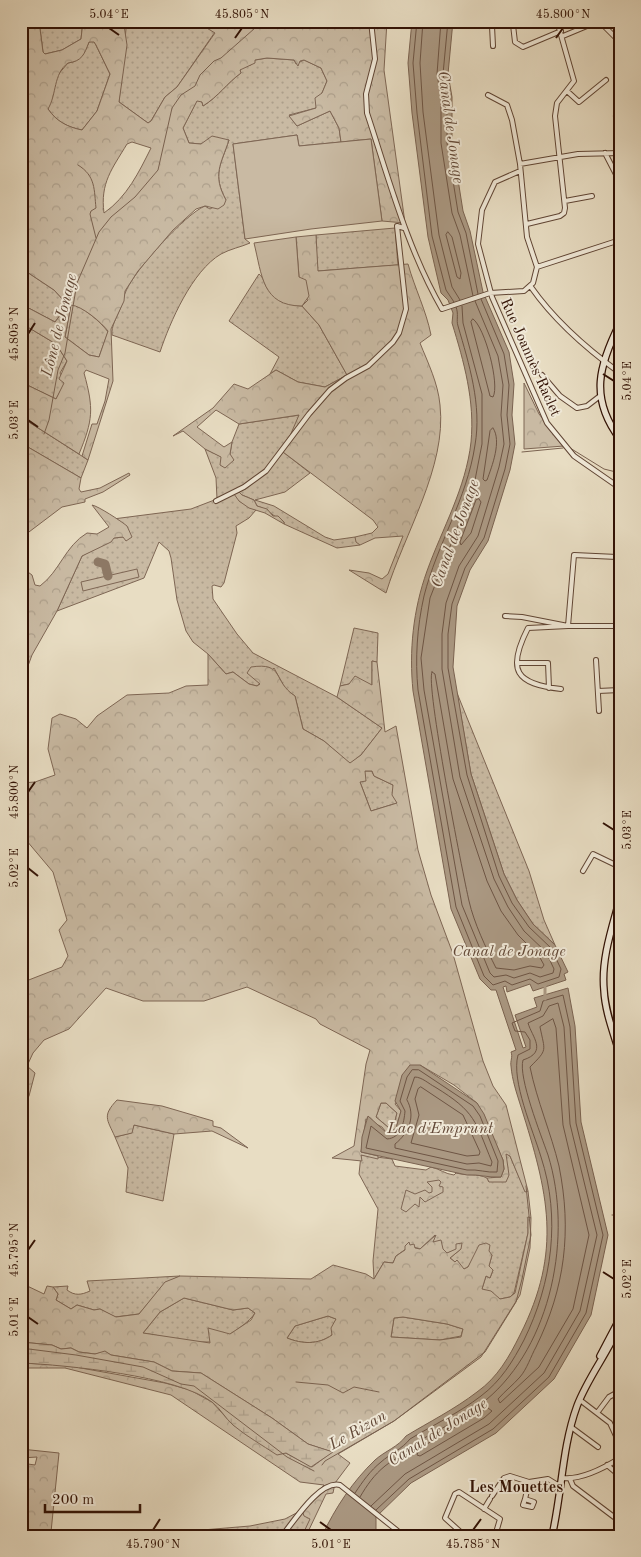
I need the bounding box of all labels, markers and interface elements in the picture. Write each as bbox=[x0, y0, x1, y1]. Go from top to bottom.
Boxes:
text: 5.04°E bbox=[89, 8, 129, 21]
text: 45.805°N bbox=[215, 8, 269, 21]
text: 45.800°N bbox=[536, 8, 590, 21]
water label: Canal de Jonage bbox=[434, 70, 466, 185]
water label: Lône de Jonage bbox=[39, 272, 81, 380]
street label: Rue Joannès Raclet bbox=[497, 296, 562, 419]
text: 45.805°N bbox=[8, 307, 21, 361]
text: 5.04°E bbox=[621, 361, 634, 401]
text: 5.03°E bbox=[8, 400, 21, 440]
water label: Canal de Jonage bbox=[429, 477, 483, 590]
text: 45.800°N bbox=[8, 765, 21, 819]
text: 5.03°E bbox=[621, 810, 634, 850]
text: 5.02°E bbox=[8, 848, 21, 888]
water label: Canal de Jonage bbox=[452, 944, 566, 960]
water label: Lac d'Emprunt bbox=[386, 1121, 494, 1137]
text: 45.795°N bbox=[8, 1223, 21, 1277]
text: 5.02°E bbox=[621, 1259, 634, 1299]
text: 5.01°E bbox=[8, 1297, 21, 1337]
water label: Canal de Jonage bbox=[386, 1396, 491, 1470]
water label: Le Rizan bbox=[326, 1408, 390, 1454]
district label: Les Mouettes bbox=[469, 1480, 563, 1496]
scale bar bbox=[45, 1482, 140, 1514]
text: 200 m bbox=[52, 1493, 94, 1508]
text: 45.790°N bbox=[126, 1538, 180, 1551]
text: 5.01°E bbox=[311, 1538, 351, 1551]
text: 45.785°N bbox=[446, 1538, 500, 1551]

